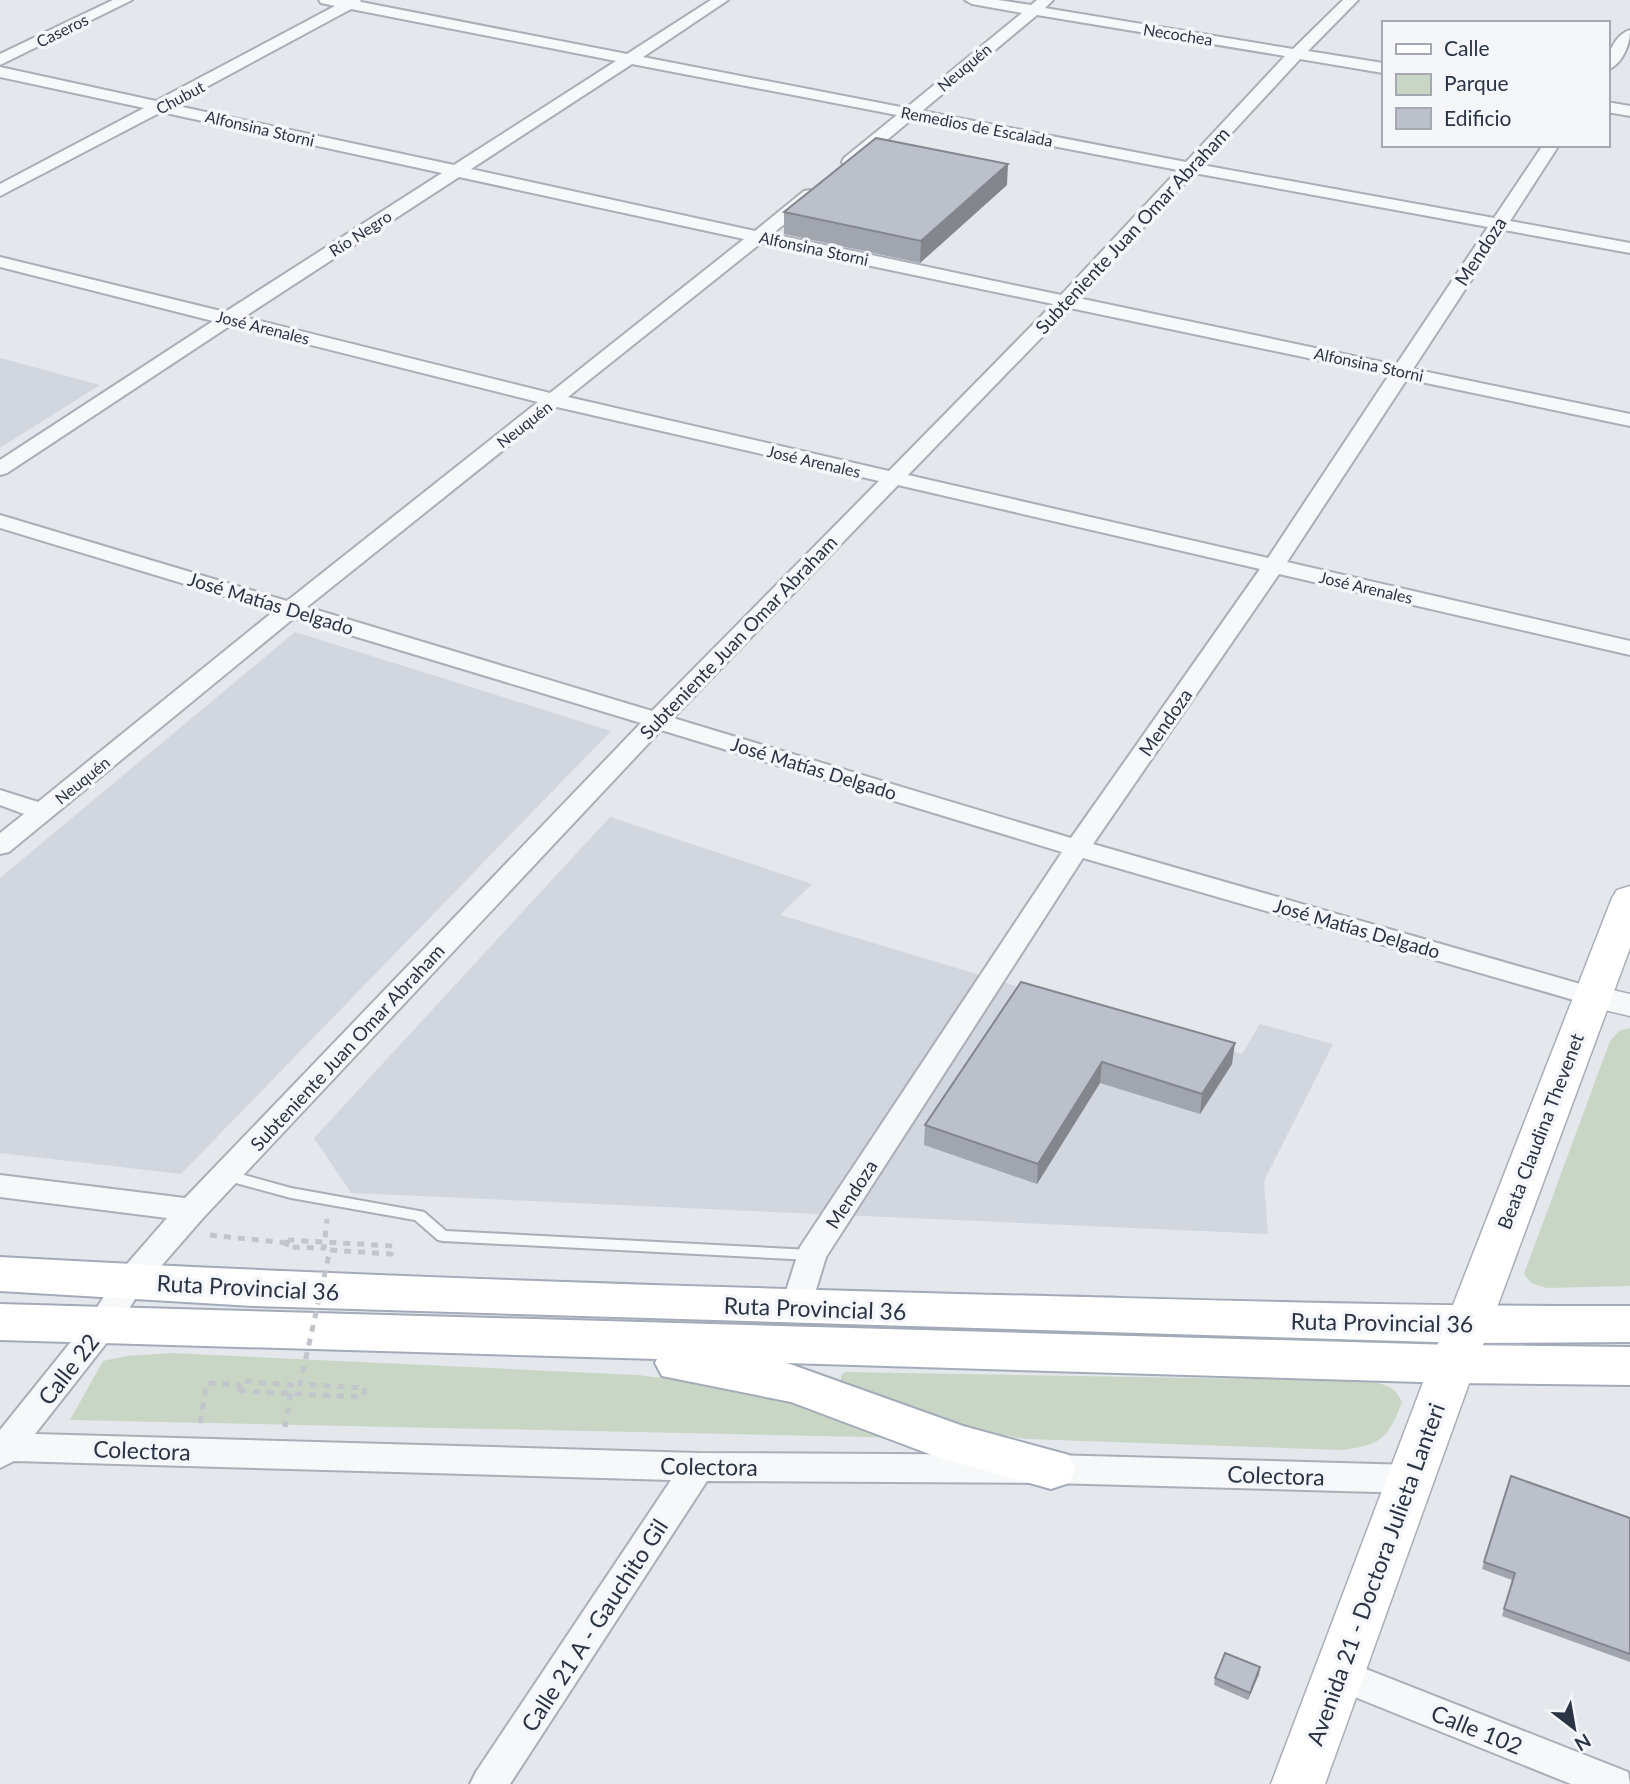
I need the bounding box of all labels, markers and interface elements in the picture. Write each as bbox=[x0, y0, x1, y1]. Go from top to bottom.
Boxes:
street label: Caseros bbox=[33, 9, 91, 51]
street label: Necochea bbox=[1142, 19, 1214, 49]
legend bbox=[1382, 21, 1609, 147]
text: Calle bbox=[1444, 35, 1489, 60]
street label: Neuquén bbox=[933, 39, 995, 95]
text: Parque bbox=[1444, 70, 1509, 95]
street label: Chubut bbox=[153, 76, 208, 118]
street label: Remedios de Escalada bbox=[899, 102, 1055, 150]
text: Edificio bbox=[1444, 105, 1512, 130]
street label: Alfonsina Storni bbox=[204, 106, 316, 150]
street label: Subteniente Juan Omar Abraham bbox=[1030, 122, 1234, 338]
street label: Río Negro bbox=[325, 206, 395, 260]
street label: Mendoza bbox=[1449, 212, 1511, 290]
street label: Alfonsina Storni bbox=[758, 227, 870, 269]
street label: José Arenales bbox=[214, 306, 312, 348]
street label: Alfonsina Storni bbox=[1313, 343, 1425, 385]
street label: Neuquén bbox=[493, 397, 555, 451]
street label: José Arenales bbox=[765, 441, 863, 481]
street label: Subteniente Juan Omar Abraham bbox=[634, 530, 842, 744]
street label: José Matías Delgado bbox=[185, 567, 357, 639]
street label: José Arenales bbox=[1317, 567, 1415, 607]
street label: Mendoza bbox=[1133, 684, 1197, 760]
street label: José Matías Delgado bbox=[728, 732, 900, 804]
street label: Neuquén bbox=[51, 752, 113, 808]
street label: José Matías Delgado bbox=[1271, 893, 1443, 963]
street label: Subteniente Juan Omar Abraham bbox=[245, 939, 449, 1155]
street label: Beata Claudina Thevenet bbox=[1492, 1030, 1588, 1232]
street label: Mendoza bbox=[820, 1155, 882, 1233]
street label: Ruta Provincial 36 bbox=[156, 1268, 340, 1306]
street label: Ruta Provincial 36 bbox=[723, 1291, 907, 1325]
street label: Ruta Provincial 36 bbox=[1290, 1306, 1474, 1338]
street label: Calle 22 bbox=[32, 1328, 104, 1410]
street label: Avenida 21 - Doctora Julieta Lanteri bbox=[1300, 1399, 1450, 1749]
street label: Colectora bbox=[93, 1434, 191, 1466]
street label: Colectora bbox=[660, 1451, 758, 1481]
street label: Colectora bbox=[1227, 1459, 1325, 1491]
street label: Calle 21 A - Gauchito Gil bbox=[515, 1514, 673, 1736]
north arrow bbox=[1539, 1693, 1609, 1763]
street label: Calle 102 bbox=[1427, 1698, 1527, 1760]
text: N bbox=[1571, 1729, 1595, 1757]

